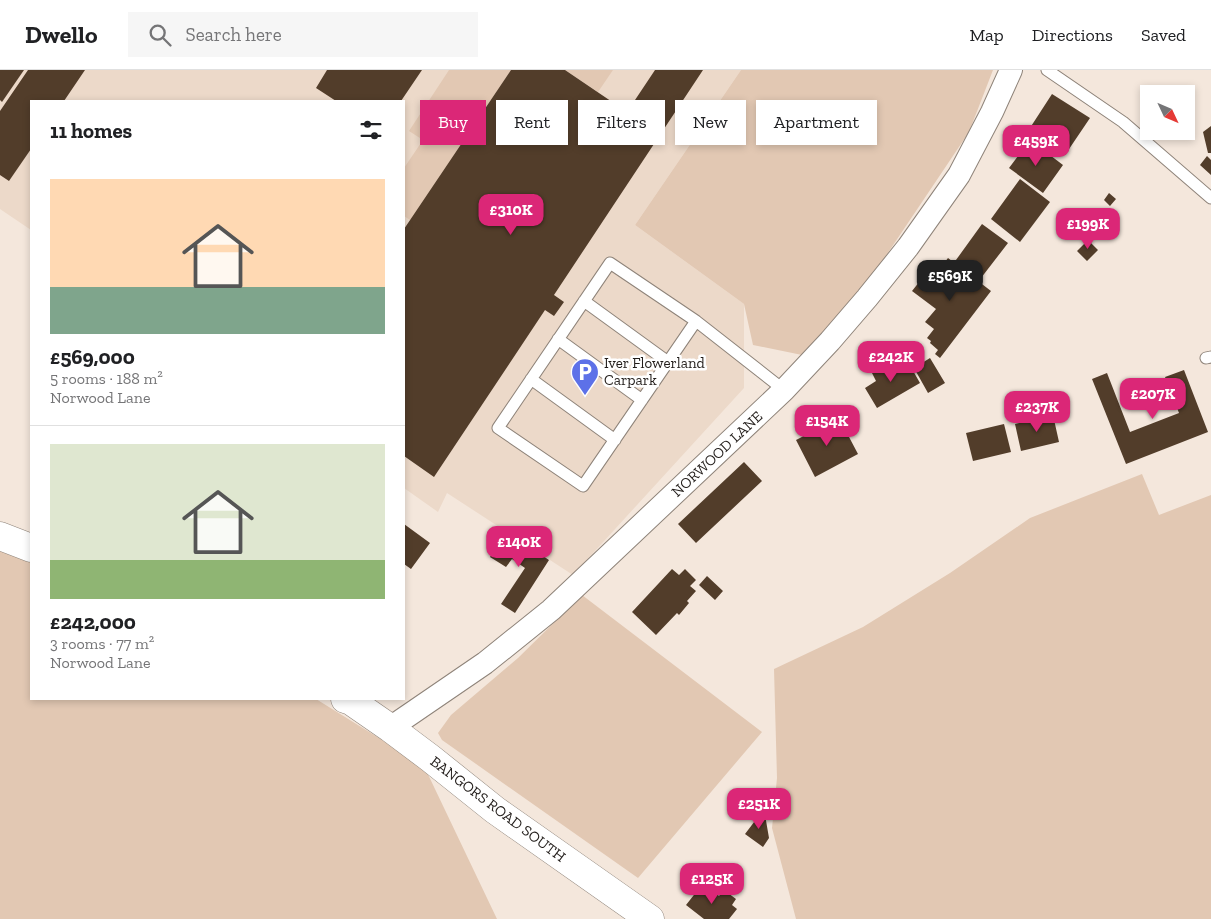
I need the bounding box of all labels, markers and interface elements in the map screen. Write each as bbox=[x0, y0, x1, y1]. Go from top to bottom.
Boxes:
search box bbox=[128, 12, 478, 57]
text: Dwello bbox=[25, 20, 98, 49]
icon: search bbox=[146, 21, 174, 49]
text: Search here bbox=[186, 23, 282, 46]
text: Map bbox=[969, 24, 1004, 46]
text: Directions bbox=[1032, 24, 1113, 46]
text: Saved bbox=[1141, 24, 1186, 46]
north arrow bbox=[1140, 85, 1195, 140]
map controls bbox=[1140, 85, 1195, 140]
chip: Buy bbox=[420, 100, 486, 145]
chip: Rent bbox=[496, 100, 568, 145]
chip: Filters bbox=[578, 100, 665, 145]
chip: New bbox=[675, 100, 746, 145]
chip: Apartment bbox=[756, 100, 877, 145]
icon: filters bbox=[357, 116, 385, 144]
text: 11 homes bbox=[50, 118, 132, 143]
pin: £459K bbox=[1001, 124, 1071, 167]
text: £459K bbox=[1014, 131, 1058, 150]
pin: £310K bbox=[476, 194, 546, 236]
text: £310K bbox=[490, 200, 532, 219]
pin: £199K bbox=[1053, 208, 1123, 250]
icon: home bbox=[173, 211, 263, 301]
text: £199K bbox=[1067, 214, 1109, 233]
pin: £569K bbox=[915, 260, 985, 302]
text: £569K bbox=[928, 266, 972, 285]
pin: £242K bbox=[856, 340, 926, 383]
text: £569,000 bbox=[50, 344, 135, 369]
text: £242K bbox=[868, 347, 914, 366]
place label: Iver Flowerland Carpark bbox=[604, 354, 706, 389]
parking icon: Iver Flowerland Carpark bbox=[570, 357, 600, 396]
text: 5 rooms · 188 m² bbox=[50, 369, 163, 388]
pin: £207K bbox=[1118, 378, 1188, 420]
text: £207K bbox=[1131, 384, 1175, 403]
text: Norwood Lane bbox=[50, 388, 150, 407]
pin: £237K bbox=[1002, 390, 1072, 433]
text: £237K bbox=[1015, 397, 1059, 416]
pin: £154K bbox=[792, 404, 862, 447]
street label: NORWOOD LANE bbox=[668, 407, 766, 501]
text: £154K bbox=[806, 411, 848, 430]
icon: home bbox=[173, 477, 263, 567]
pin: £140K bbox=[484, 526, 554, 568]
text: £140K bbox=[497, 532, 541, 551]
text: £242,000 bbox=[50, 609, 136, 634]
text: 3 rooms · 77 m² bbox=[50, 634, 154, 653]
text: Norwood Lane bbox=[50, 653, 150, 672]
street label: BANGORS ROAD SOUTH bbox=[427, 752, 569, 866]
pin: £251K bbox=[724, 788, 794, 830]
text: £251K bbox=[738, 794, 780, 813]
pin: £125K bbox=[677, 862, 747, 905]
text: £125K bbox=[691, 869, 733, 888]

